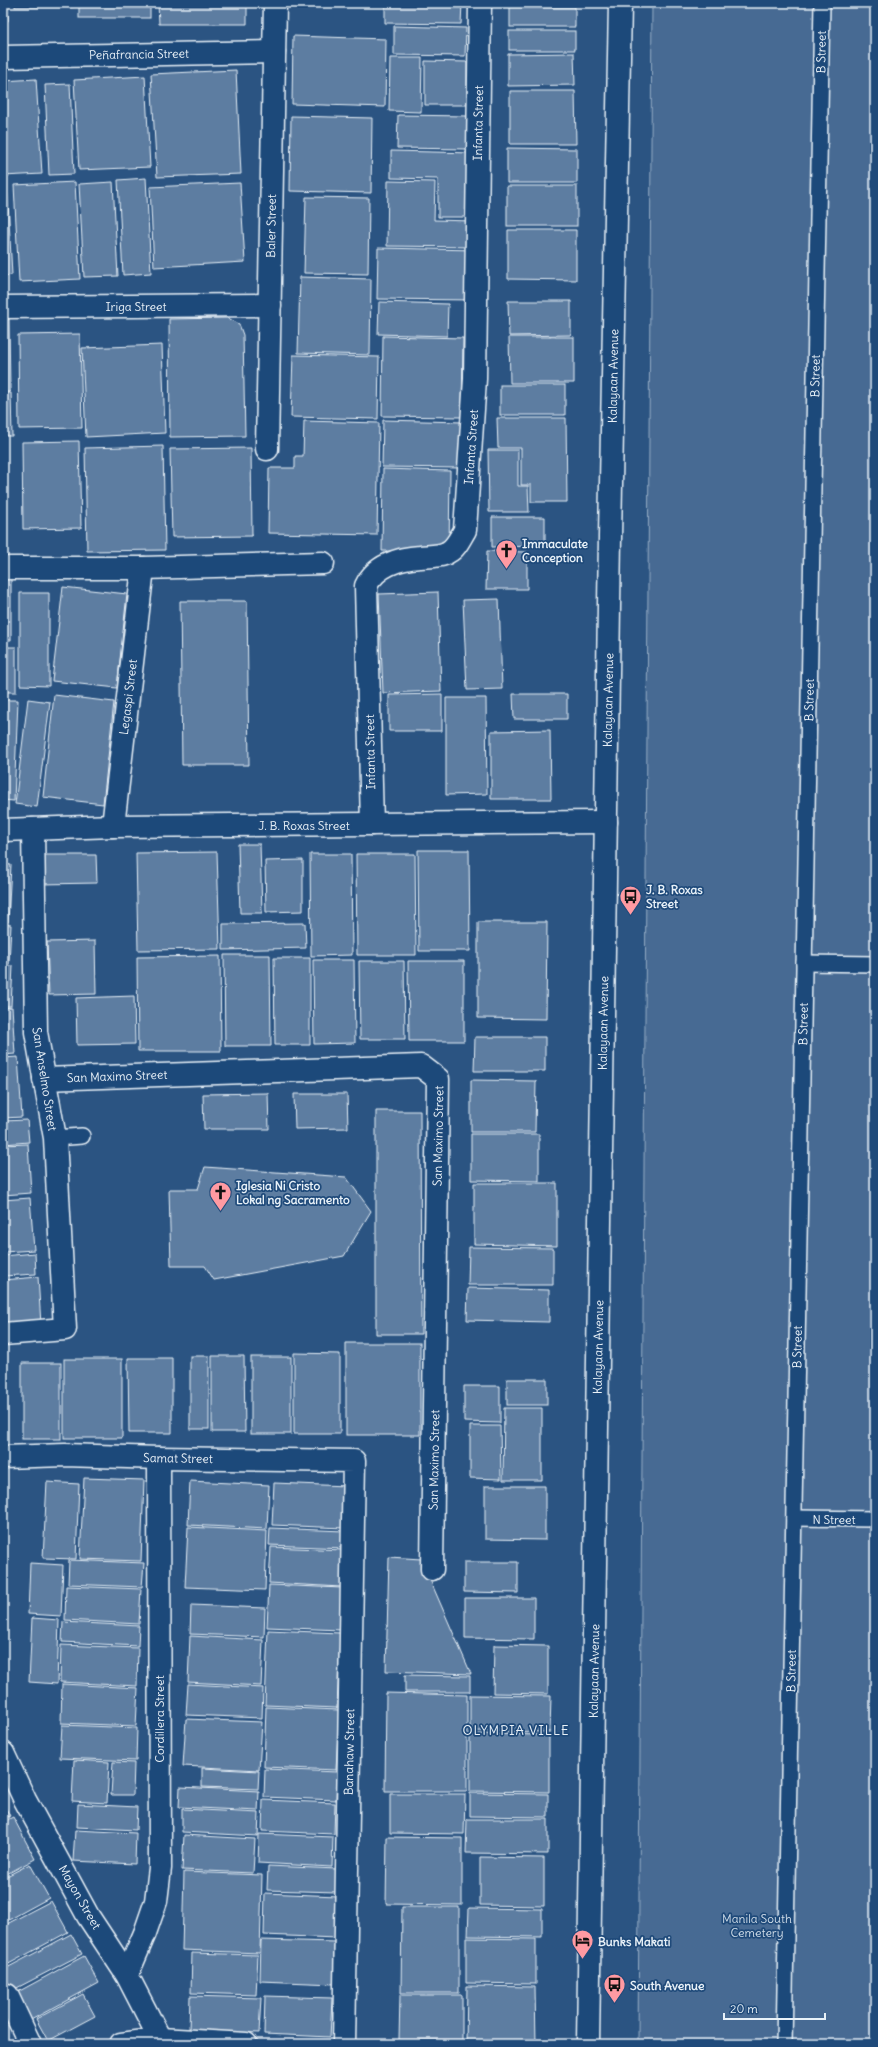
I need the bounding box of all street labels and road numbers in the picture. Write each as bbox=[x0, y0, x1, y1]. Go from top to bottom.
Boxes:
street label: B Street bbox=[813, 30, 829, 74]
street label: Peñafrancia Street bbox=[89, 46, 189, 62]
street label: Infanta Street bbox=[470, 85, 486, 161]
street label: Baler Street bbox=[263, 194, 279, 258]
street label: Iriga Street bbox=[105, 299, 167, 314]
street label: Kalayaan Avenue bbox=[605, 329, 621, 423]
street label: B Street bbox=[807, 354, 823, 398]
street label: Infanta Street bbox=[461, 409, 481, 485]
street label: Kalayaan Avenue bbox=[600, 653, 616, 747]
street label: Legaspi Street bbox=[116, 658, 140, 736]
street label: B Street bbox=[801, 678, 817, 722]
street label: Infanta Street bbox=[362, 714, 378, 790]
street label: J. B. Roxas Street bbox=[258, 818, 350, 833]
street label: Kalayaan Avenue bbox=[595, 976, 611, 1070]
street label: B Street bbox=[795, 1002, 811, 1046]
street label: San Anselmo Street bbox=[29, 1026, 61, 1132]
street label: San Maximo Street bbox=[66, 1067, 168, 1085]
street label: San Maximo Street bbox=[430, 1086, 446, 1186]
street label: Kalayaan Avenue bbox=[590, 1300, 606, 1394]
street label: B Street bbox=[789, 1325, 805, 1369]
street label: San Maximo Street bbox=[426, 1410, 442, 1510]
street label: Samat Street bbox=[143, 1450, 213, 1466]
street label: N Street bbox=[812, 1512, 856, 1527]
street label: Kalayaan Avenue bbox=[586, 1624, 602, 1718]
street label: B Street bbox=[783, 1649, 799, 1693]
street label: Cordillera Street bbox=[152, 1675, 167, 1763]
street label: Banahaw Street bbox=[341, 1709, 357, 1795]
street label: Mayon Street bbox=[56, 1862, 104, 1932]

